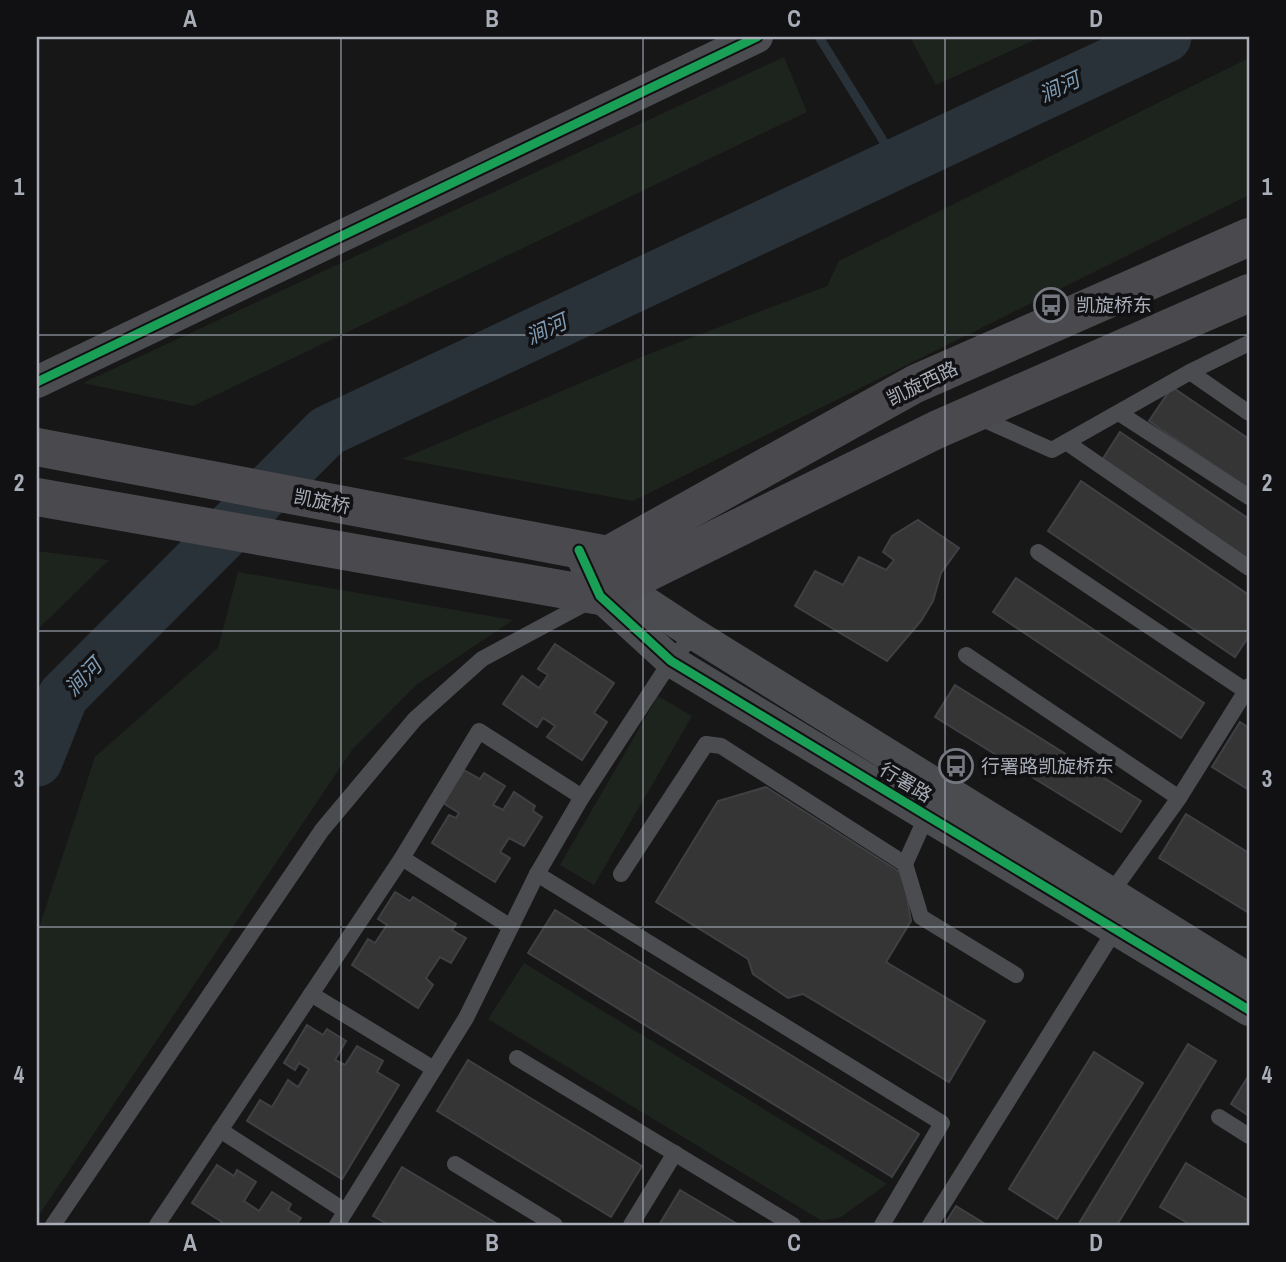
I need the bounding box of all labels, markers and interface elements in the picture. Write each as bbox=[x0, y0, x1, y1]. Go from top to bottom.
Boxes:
text: A bbox=[183, 3, 197, 34]
text: B bbox=[485, 3, 499, 34]
text: C bbox=[787, 3, 801, 34]
text: D bbox=[1089, 3, 1103, 34]
water label: 涧河 bbox=[1034, 63, 1088, 109]
text: 1 bbox=[14, 171, 25, 202]
text: 1 bbox=[1262, 171, 1273, 202]
bus stop icon: 凯旋桥东 bbox=[1032, 286, 1070, 324]
place label: 凯旋桥东 bbox=[1076, 292, 1152, 318]
water label: 涧河 bbox=[521, 305, 575, 351]
street label: 凯旋西路 bbox=[882, 355, 962, 411]
text: 2 bbox=[14, 467, 24, 498]
text: 2 bbox=[1262, 467, 1272, 498]
street label: 凯旋桥 bbox=[292, 483, 352, 519]
water label: 涧河 bbox=[58, 649, 111, 702]
bus stop icon: 行署路凯旋桥东 bbox=[937, 747, 975, 785]
place label: 行署路凯旋桥东 bbox=[981, 753, 1114, 779]
street label: 行署路 bbox=[875, 756, 937, 808]
text: 3 bbox=[14, 763, 24, 794]
text: 3 bbox=[1262, 763, 1272, 794]
text: 4 bbox=[14, 1059, 25, 1090]
text: 4 bbox=[1262, 1059, 1273, 1090]
text: A bbox=[183, 1227, 197, 1258]
text: B bbox=[485, 1227, 499, 1258]
text: C bbox=[787, 1227, 801, 1258]
text: D bbox=[1089, 1227, 1103, 1258]

